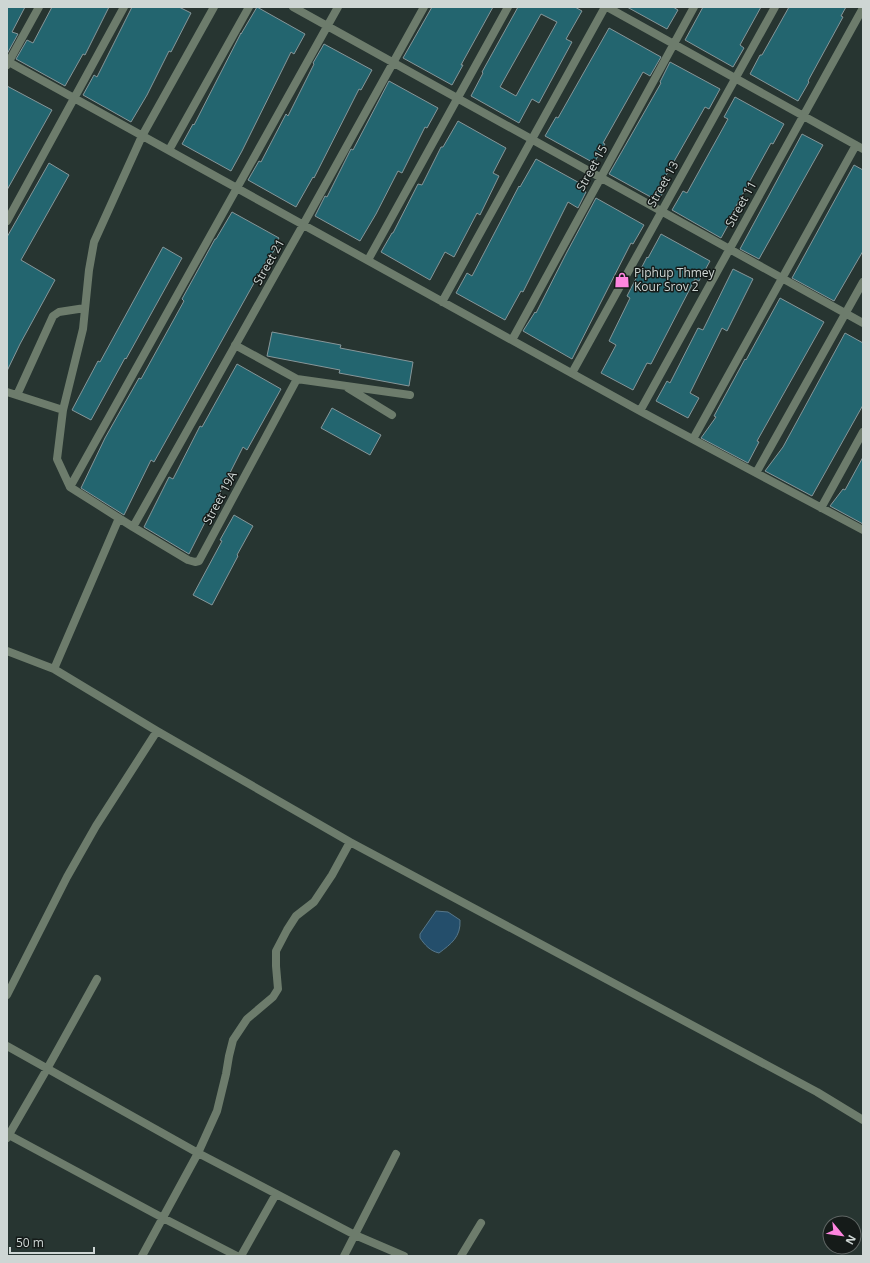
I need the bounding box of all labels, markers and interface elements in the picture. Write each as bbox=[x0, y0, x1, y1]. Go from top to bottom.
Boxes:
street label: Street 15 bbox=[572, 141, 611, 194]
street label: Street 13 bbox=[643, 157, 682, 210]
street label: Street 11 bbox=[721, 178, 760, 230]
street label: Street 21 bbox=[249, 236, 288, 288]
place label: Piphup Thmey Kour Srov 2 bbox=[634, 264, 716, 295]
shop icon: Piphup Thmey Kour Srov 2 bbox=[613, 271, 631, 289]
street label: Street 19A bbox=[198, 468, 241, 527]
north arrow bbox=[822, 1215, 862, 1255]
scale bar bbox=[10, 1229, 94, 1255]
text: N bbox=[842, 1233, 860, 1248]
text: 50 m bbox=[16, 1234, 44, 1251]

